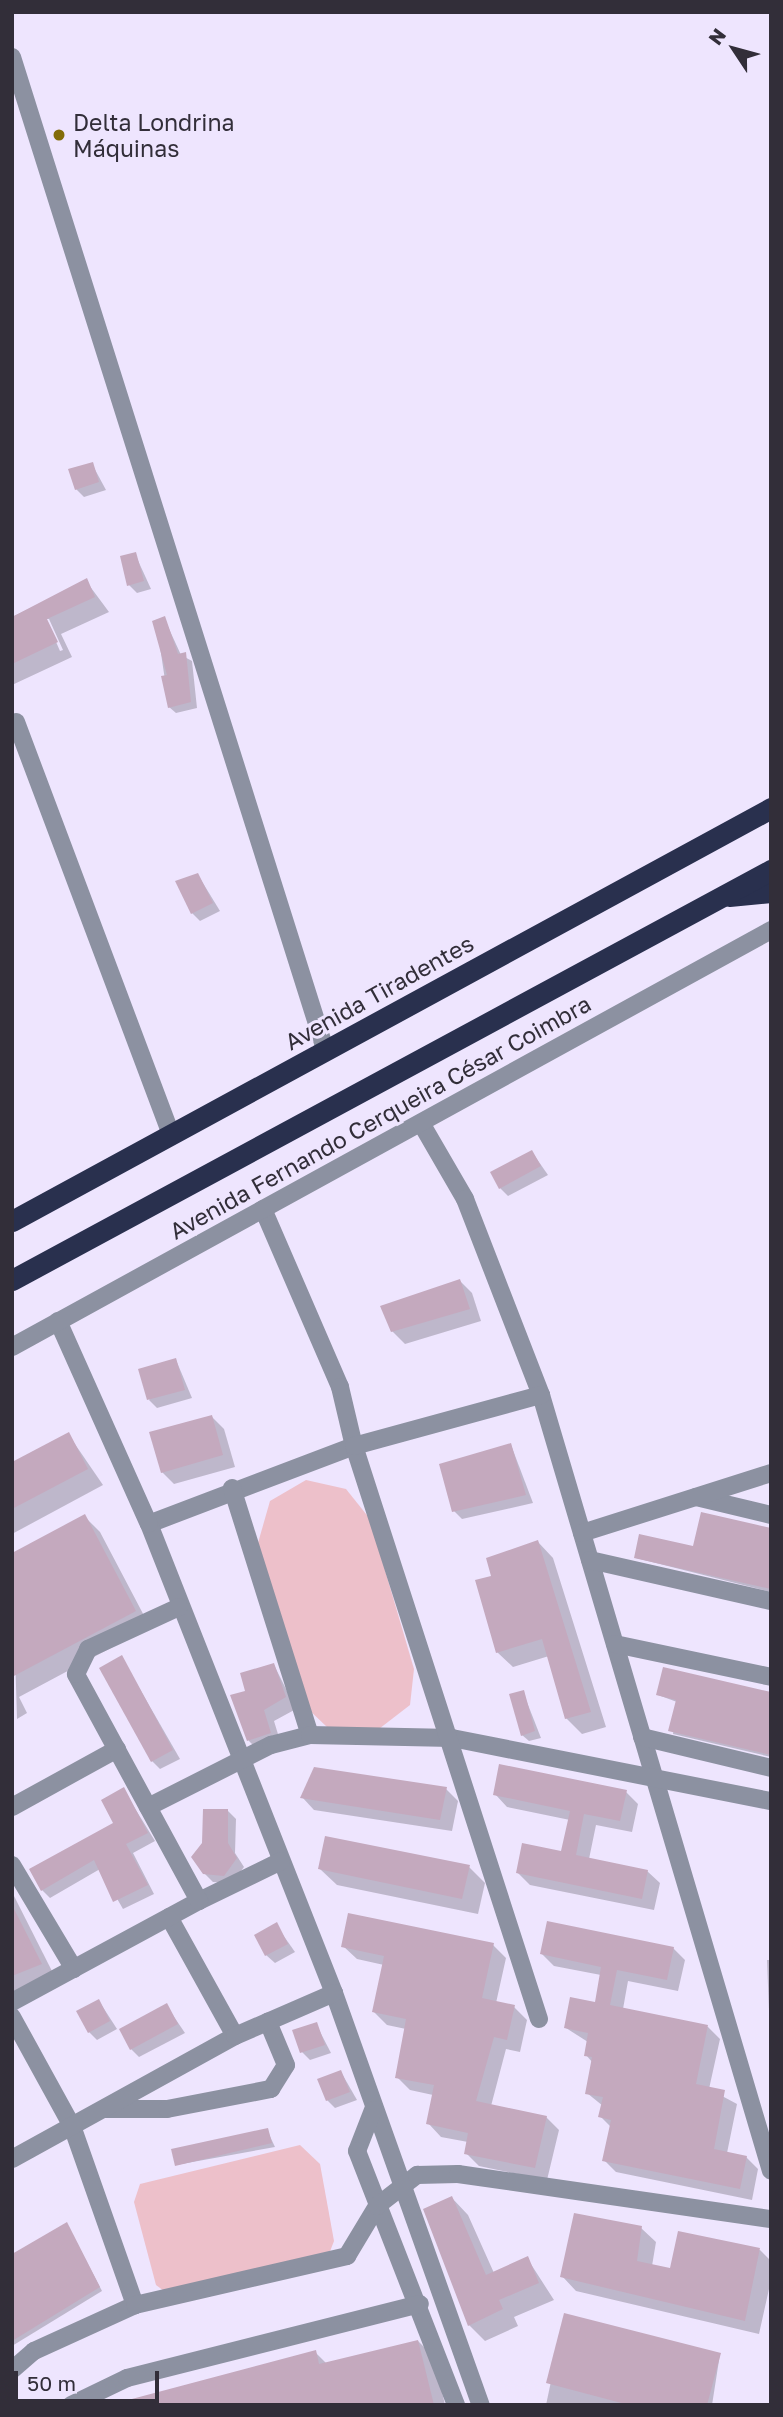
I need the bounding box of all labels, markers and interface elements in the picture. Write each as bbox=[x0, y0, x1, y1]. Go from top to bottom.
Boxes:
north arrow bbox=[699, 14, 769, 84]
text: N bbox=[703, 24, 730, 49]
place label: Delta Londrina Máquinas bbox=[73, 108, 235, 162]
marker: Delta Londrina Máquinas bbox=[51, 127, 67, 143]
street label: Avenida Tiradentes bbox=[280, 929, 478, 1055]
street label: Avenida Fernando Cerqueira César Coimbra bbox=[165, 989, 595, 1245]
scale bar bbox=[18, 2358, 163, 2402]
text: 50 m bbox=[27, 2370, 76, 2396]

